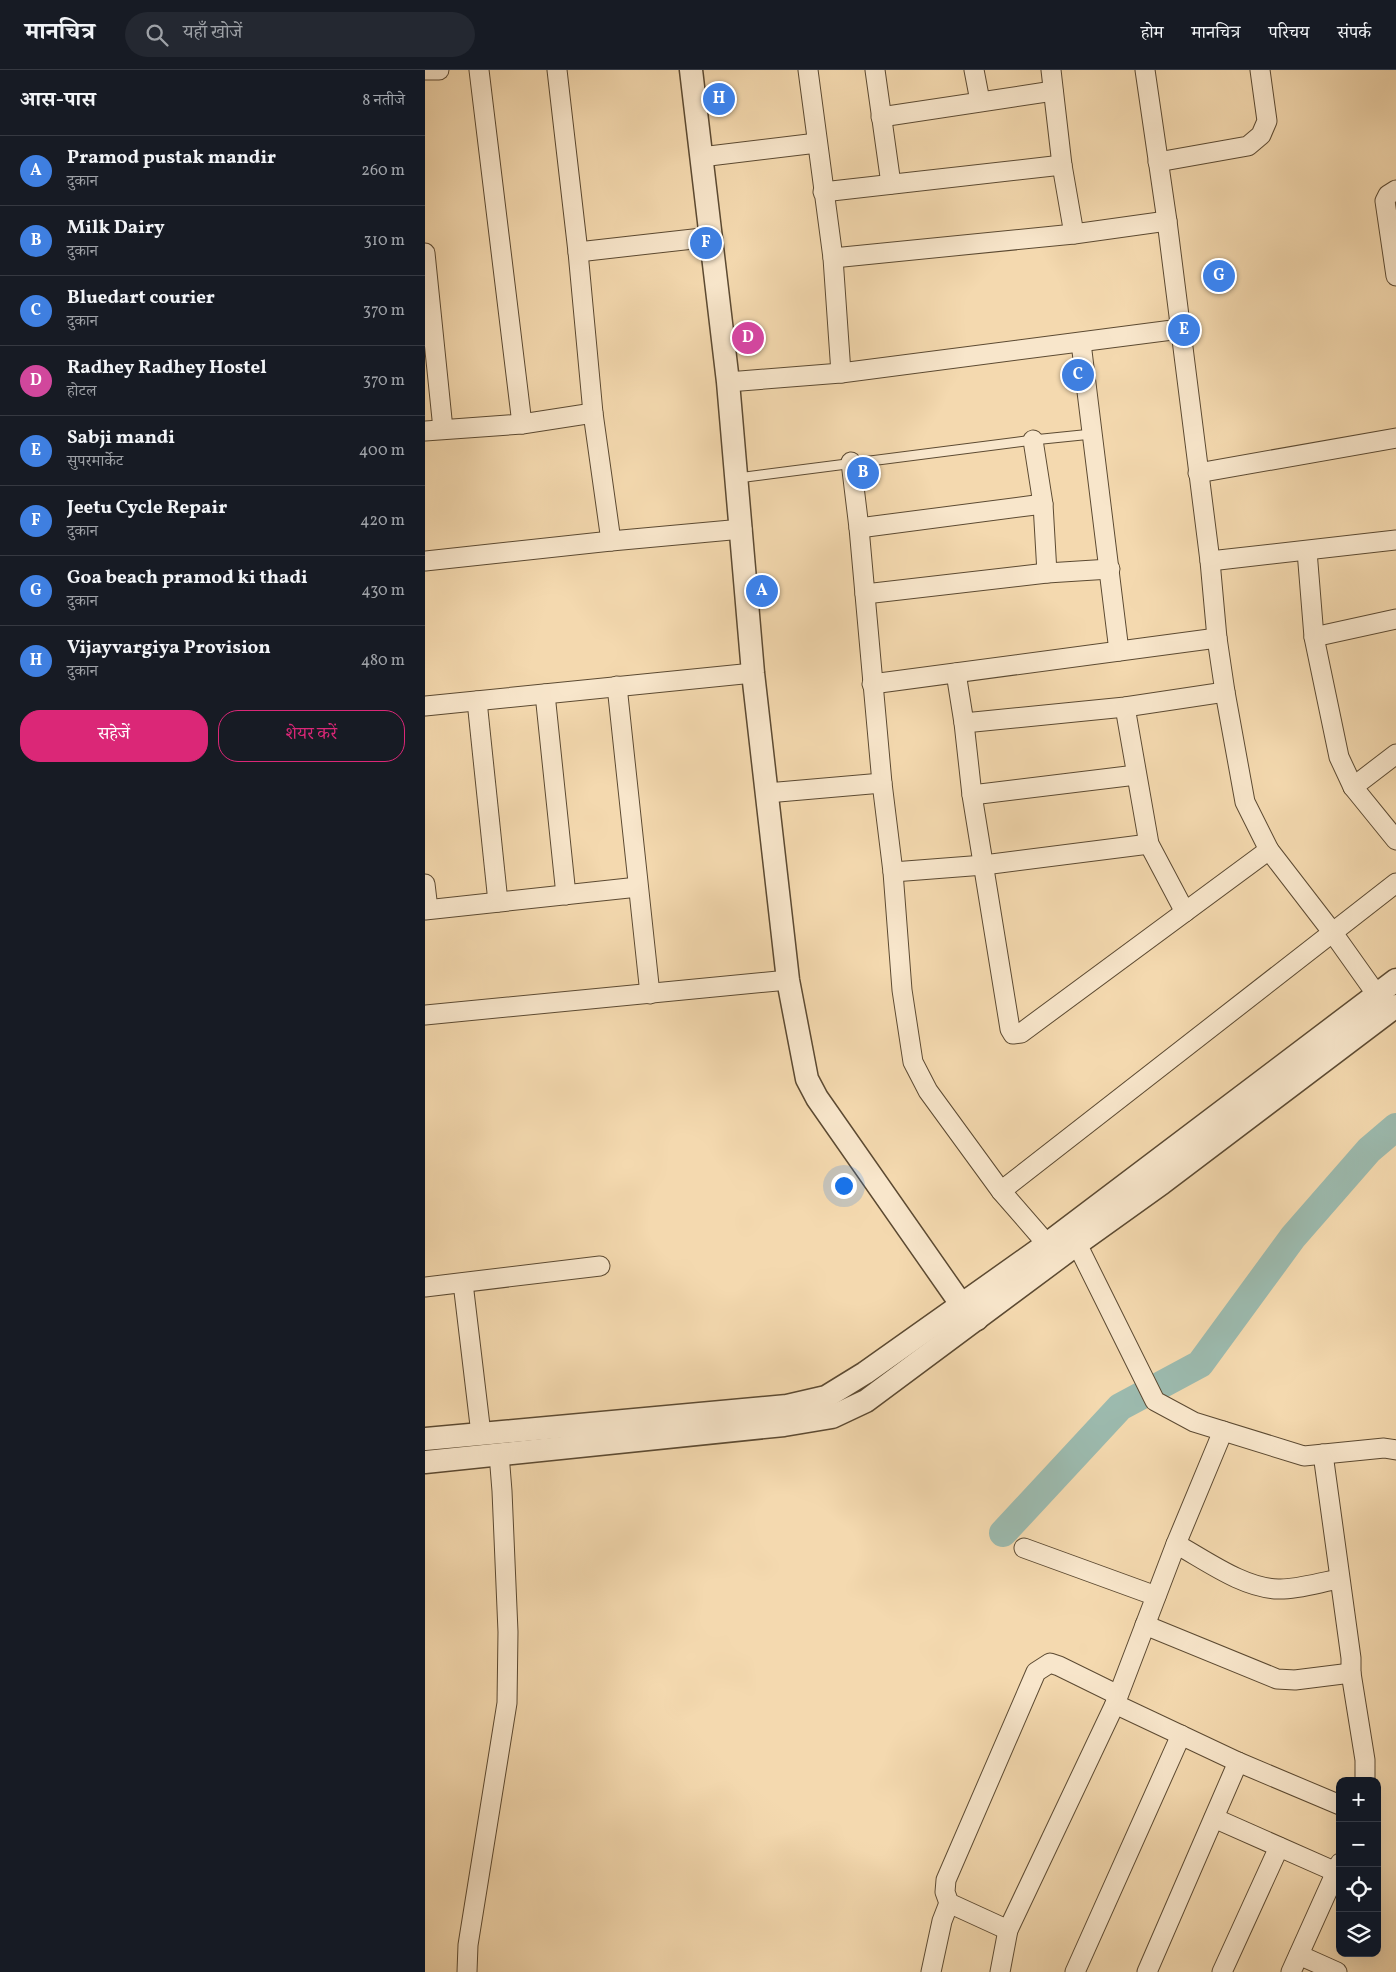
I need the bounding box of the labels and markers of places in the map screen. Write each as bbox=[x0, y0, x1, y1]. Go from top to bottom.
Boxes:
pin: H bbox=[703, 80, 735, 118]
pin: F bbox=[690, 224, 722, 262]
pin: G bbox=[1203, 257, 1235, 295]
pin: E bbox=[1168, 311, 1200, 349]
pin: D bbox=[732, 319, 764, 357]
pin: C bbox=[1062, 356, 1094, 394]
pin: B bbox=[847, 454, 879, 492]
pin: A bbox=[746, 572, 778, 610]

